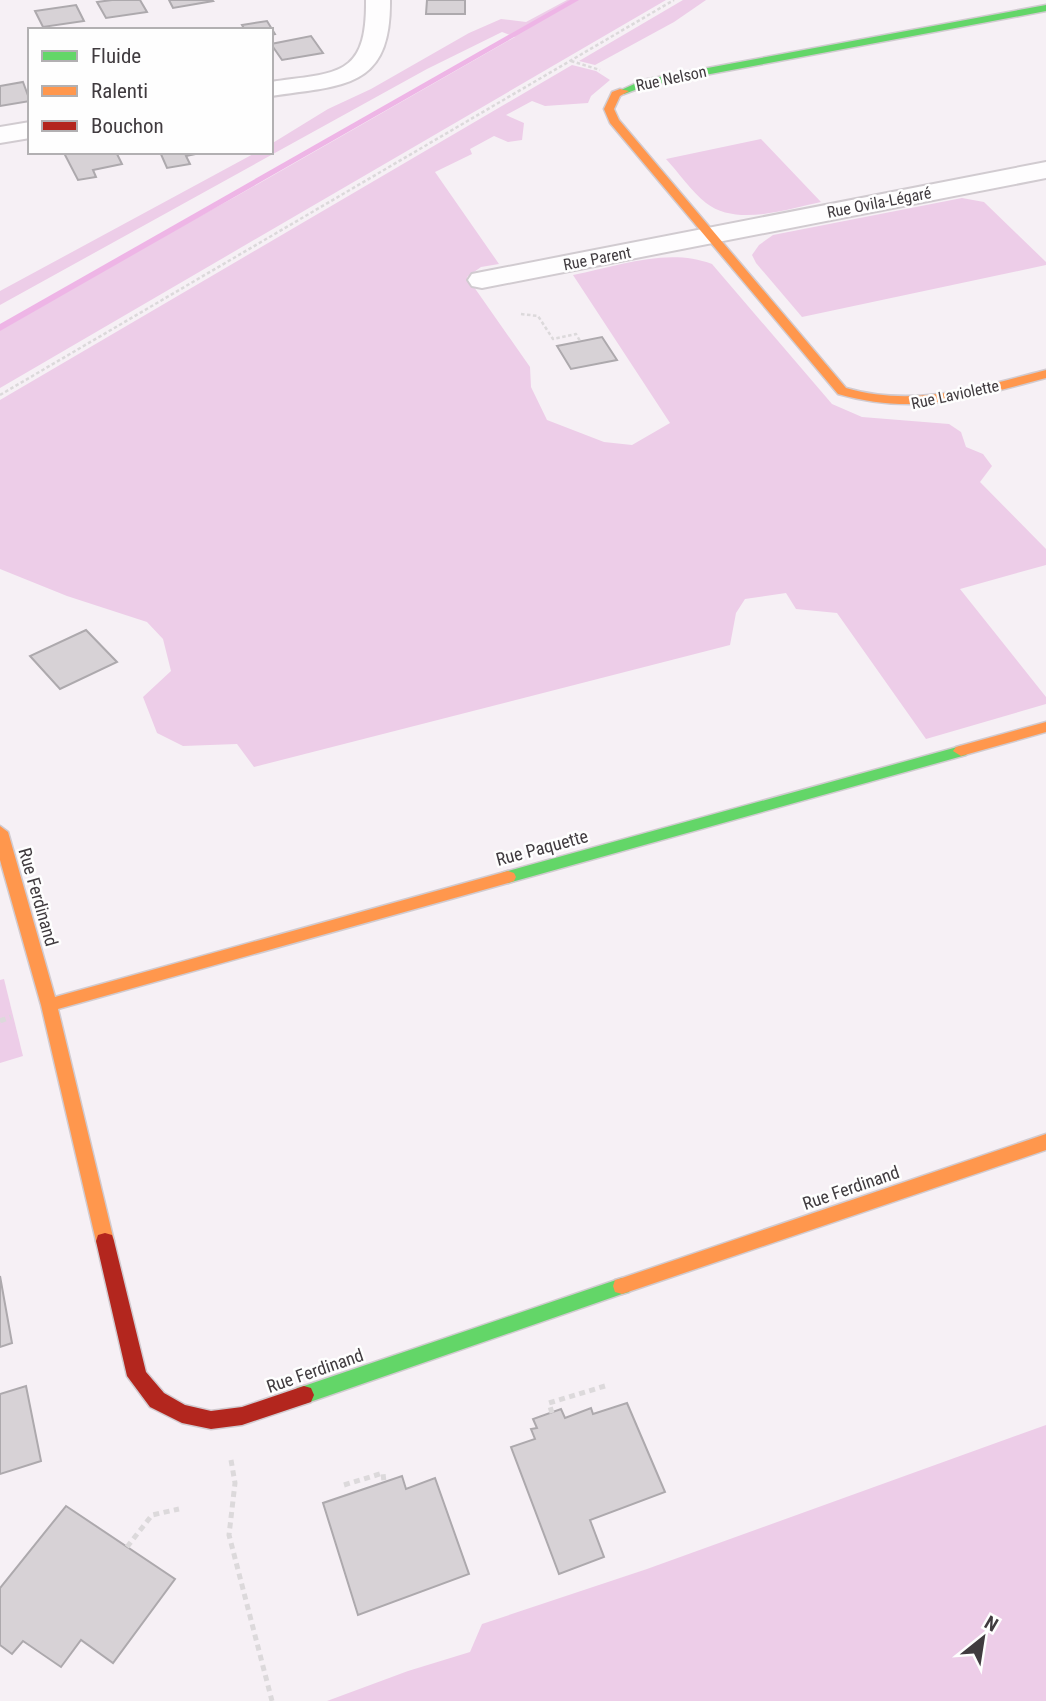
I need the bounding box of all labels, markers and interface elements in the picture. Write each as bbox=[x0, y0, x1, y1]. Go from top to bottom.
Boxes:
legend bbox=[28, 28, 273, 154]
text: Fluide bbox=[91, 44, 141, 68]
street label: Rue Nelson bbox=[634, 62, 708, 95]
text: Ralenti bbox=[91, 79, 148, 103]
text: Bouchon bbox=[91, 114, 164, 138]
street label: Rue Ovila-Légaré bbox=[825, 183, 933, 222]
street label: Rue Parent bbox=[562, 243, 633, 274]
street label: Rue Laviolette bbox=[909, 376, 1001, 413]
street label: Rue Paquette bbox=[493, 825, 590, 870]
street label: Rue Ferdinand bbox=[14, 845, 63, 948]
street label: Rue Ferdinand bbox=[800, 1161, 902, 1214]
street label: Rue Ferdinand bbox=[264, 1344, 366, 1397]
north arrow bbox=[948, 1603, 1018, 1673]
text: N bbox=[980, 1611, 1002, 1637]

